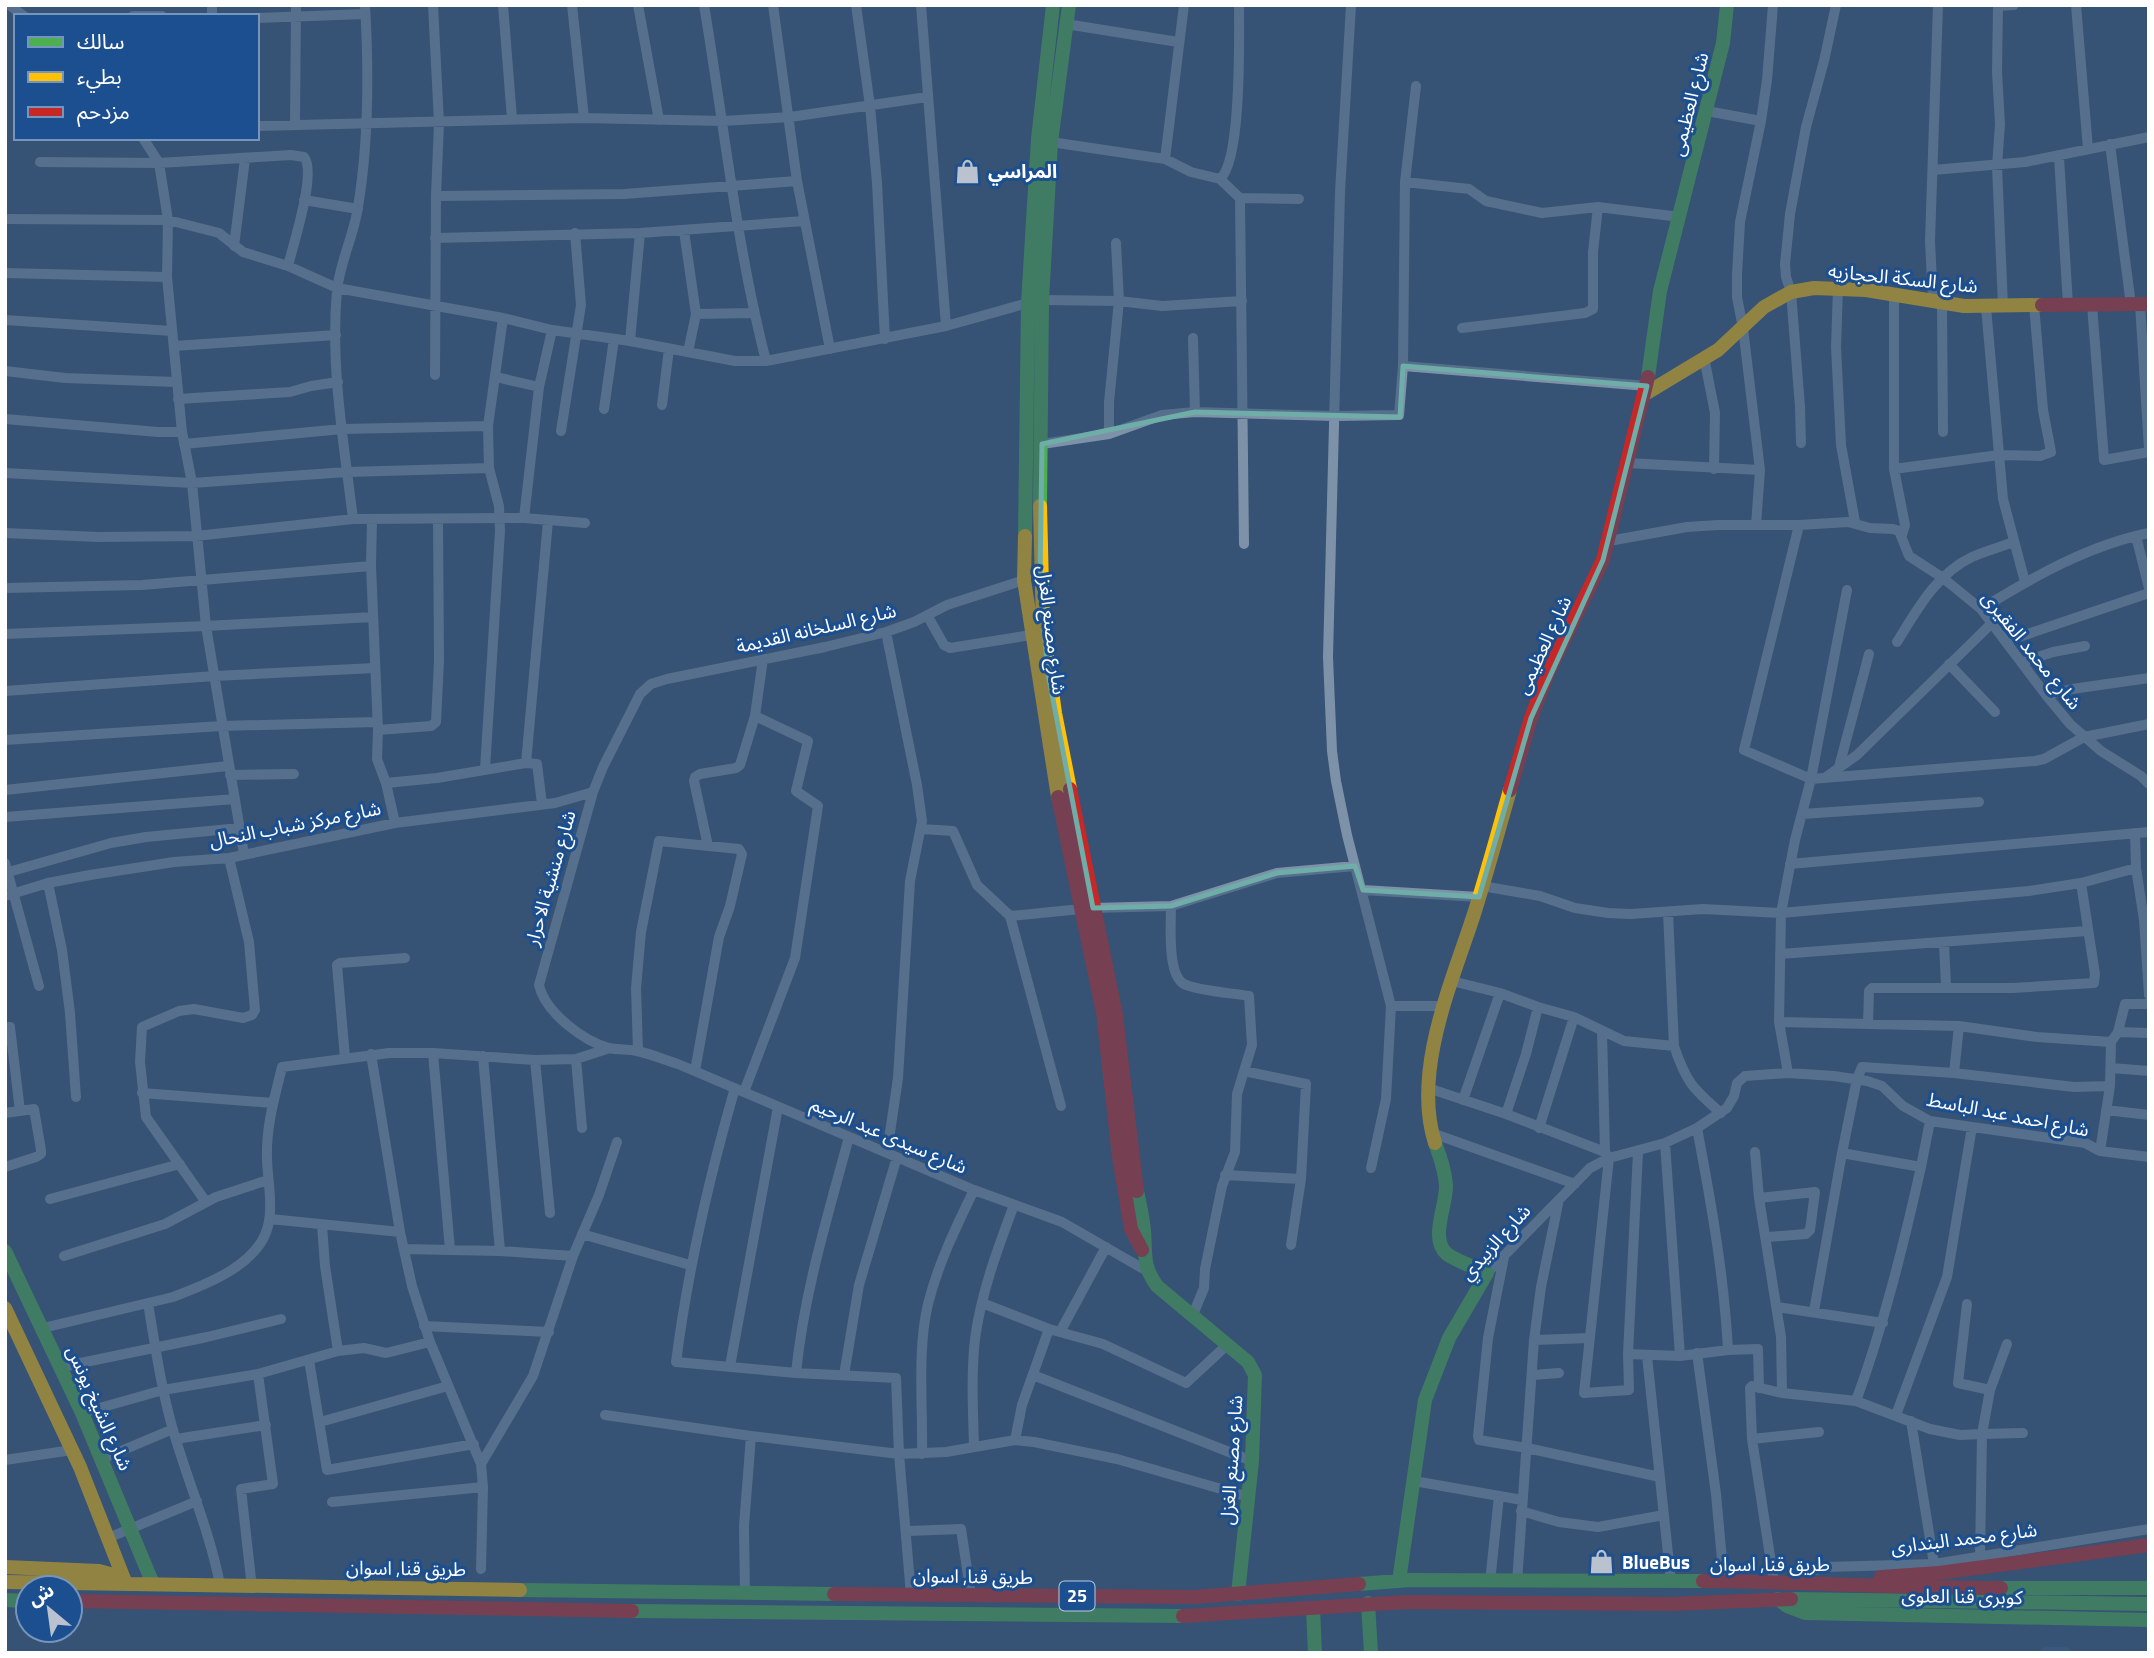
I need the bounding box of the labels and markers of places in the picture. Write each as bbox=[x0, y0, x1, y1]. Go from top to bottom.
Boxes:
place label: المراسي bbox=[988, 156, 1057, 186]
shop icon: المراسي bbox=[954, 157, 982, 185]
place label: BlueBus bbox=[1622, 1547, 1690, 1576]
shop icon: BlueBus bbox=[1588, 1548, 1616, 1576]

